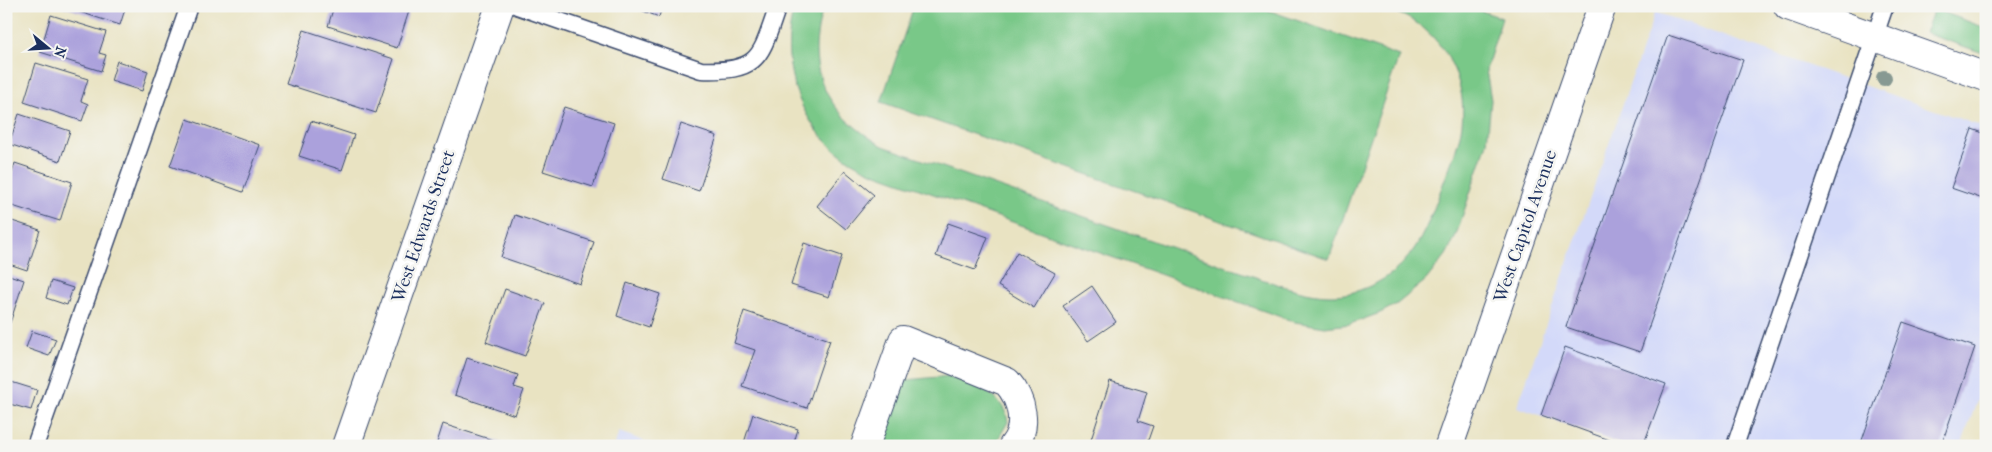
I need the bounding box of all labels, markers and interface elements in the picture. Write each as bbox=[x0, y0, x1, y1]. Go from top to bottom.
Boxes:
north arrow bbox=[22, 22, 72, 72]
text: N bbox=[50, 44, 70, 60]
street label: West Edwards Street bbox=[387, 147, 460, 306]
street label: West Capitol Avenue bbox=[1489, 147, 1561, 306]

